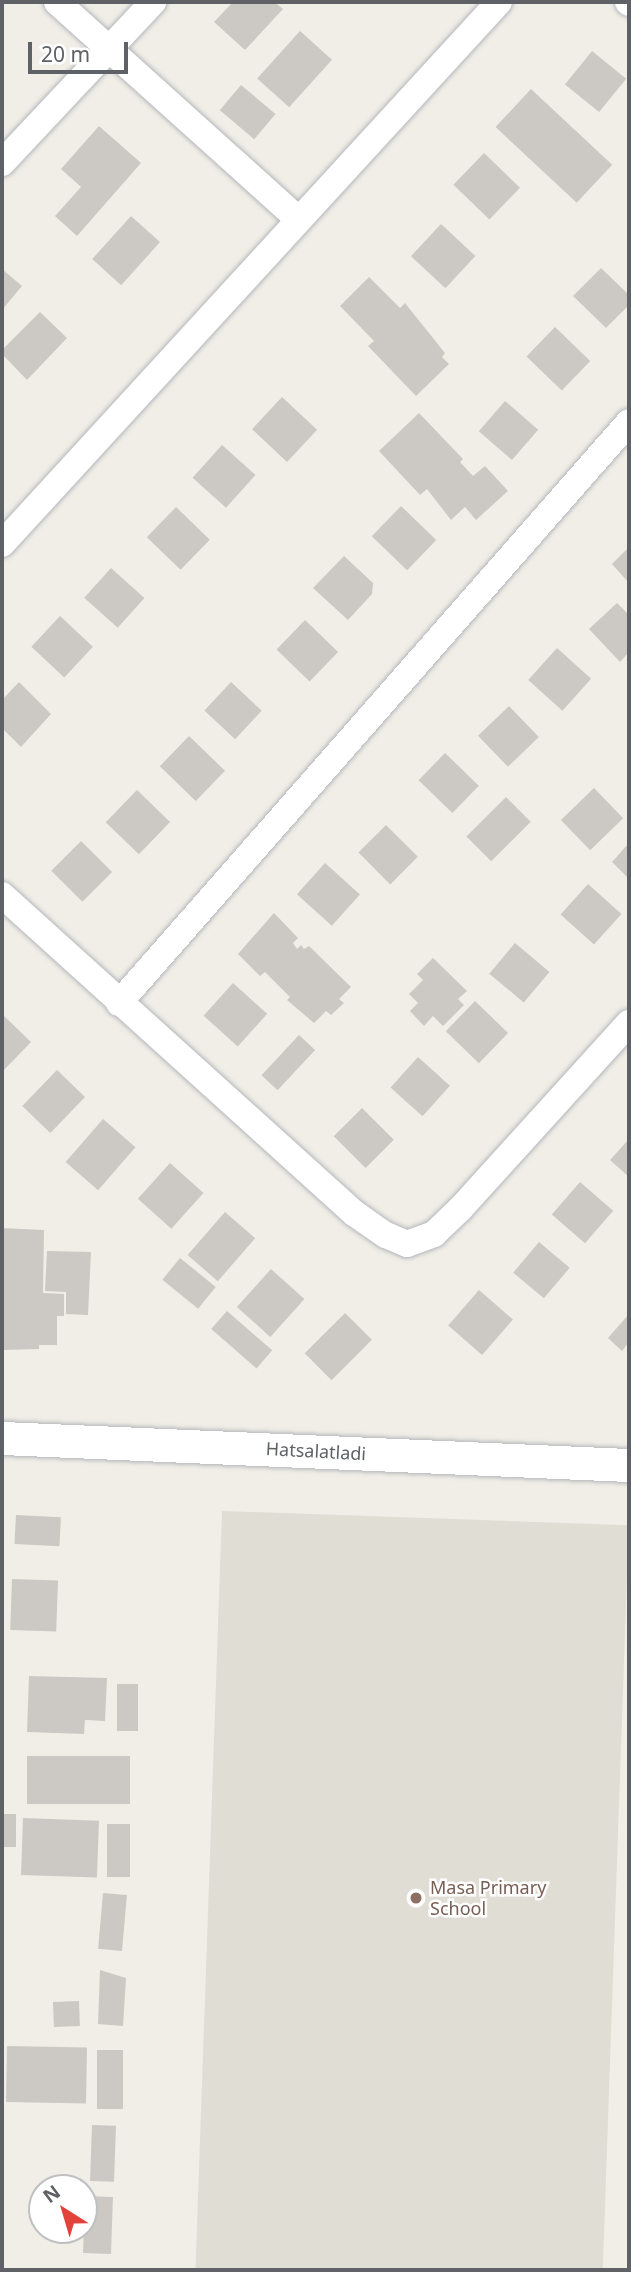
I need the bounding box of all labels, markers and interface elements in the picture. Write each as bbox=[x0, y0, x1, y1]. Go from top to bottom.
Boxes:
scale bar bbox=[32, 28, 131, 72]
text: 20 m bbox=[41, 40, 90, 68]
street label: Hatsalatladi bbox=[265, 1438, 367, 1464]
place label: Masa Primary School bbox=[430, 1877, 546, 1920]
marker: Masa Primary School bbox=[408, 1890, 424, 1906]
north arrow bbox=[28, 2174, 98, 2244]
text: N bbox=[38, 2179, 66, 2209]

